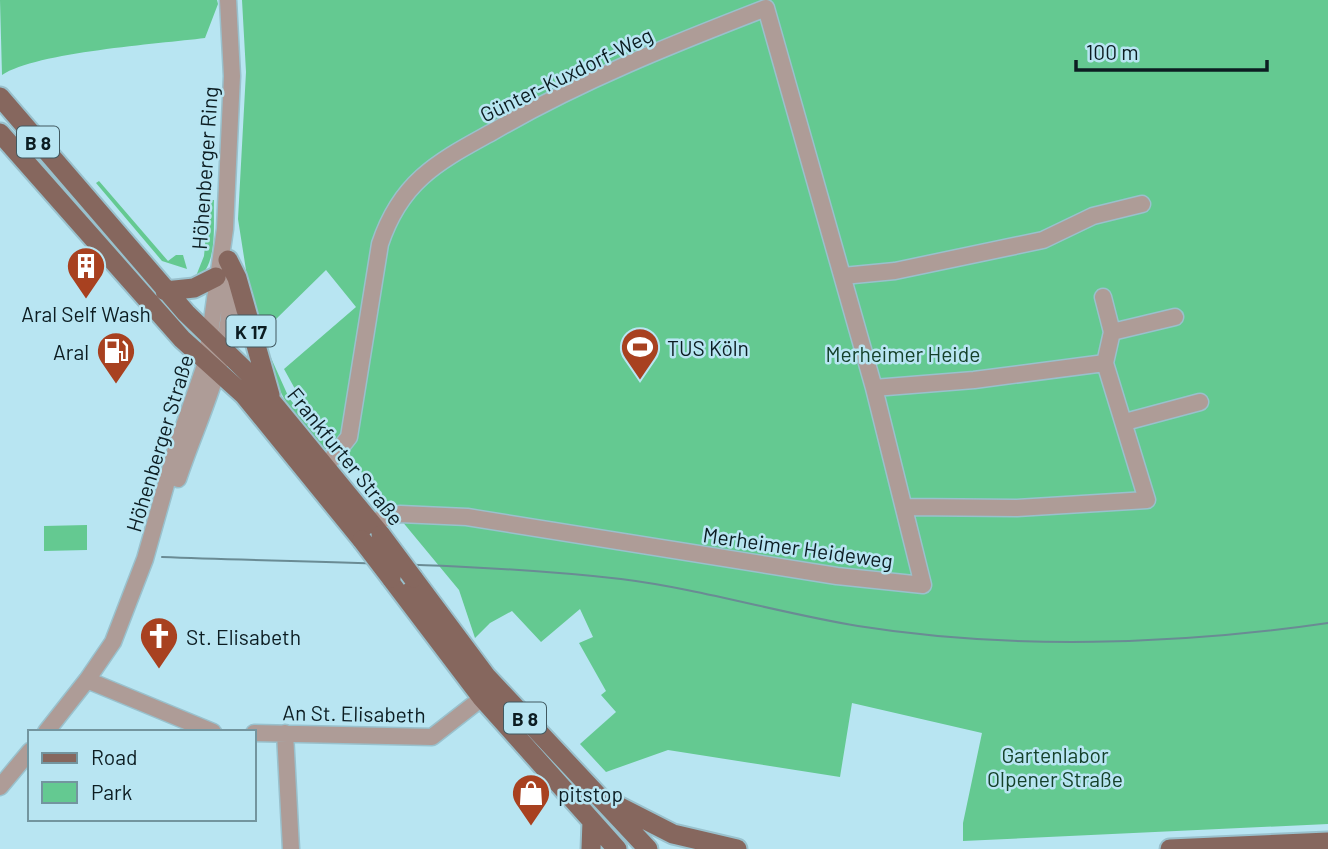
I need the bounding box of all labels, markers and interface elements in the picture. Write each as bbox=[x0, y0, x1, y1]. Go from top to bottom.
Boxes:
street label: Günter-Kuxdorf-Weg bbox=[476, 21, 656, 127]
scale bar bbox=[1076, 28, 1267, 72]
text: 100 m bbox=[1086, 39, 1139, 64]
street label: Höhenberger Ring bbox=[186, 86, 222, 250]
road number: B 8 bbox=[17, 126, 59, 158]
building icon: Aral Self Wash bbox=[65, 245, 107, 300]
place label: Aral Self Wash bbox=[21, 301, 151, 326]
road number: K 17 bbox=[226, 316, 276, 346]
sports icon: TUS Köln bbox=[619, 326, 661, 381]
fuel station icon: Aral bbox=[95, 330, 137, 385]
place label: TUS Köln bbox=[667, 335, 749, 360]
place label: Aral bbox=[53, 339, 89, 364]
park label: Merheimer Heide bbox=[826, 341, 980, 366]
street label: Höhenberger Straße bbox=[120, 351, 198, 535]
street label: Frankfurter Straße bbox=[283, 382, 409, 530]
street label: Merheimer Heideweg bbox=[701, 521, 895, 573]
church icon: St. Elisabeth bbox=[138, 615, 180, 670]
place label: St. Elisabeth bbox=[186, 624, 301, 649]
street label: An St. Elisabeth bbox=[282, 699, 426, 727]
road number: B 8 bbox=[504, 702, 546, 734]
legend bbox=[28, 730, 256, 821]
park label: Gartenlabor Olpener Straße bbox=[987, 742, 1123, 791]
text: Road bbox=[91, 744, 137, 769]
shop icon: pitstop bbox=[510, 772, 552, 827]
text: Park bbox=[91, 779, 132, 804]
place label: pitstop bbox=[558, 781, 623, 806]

